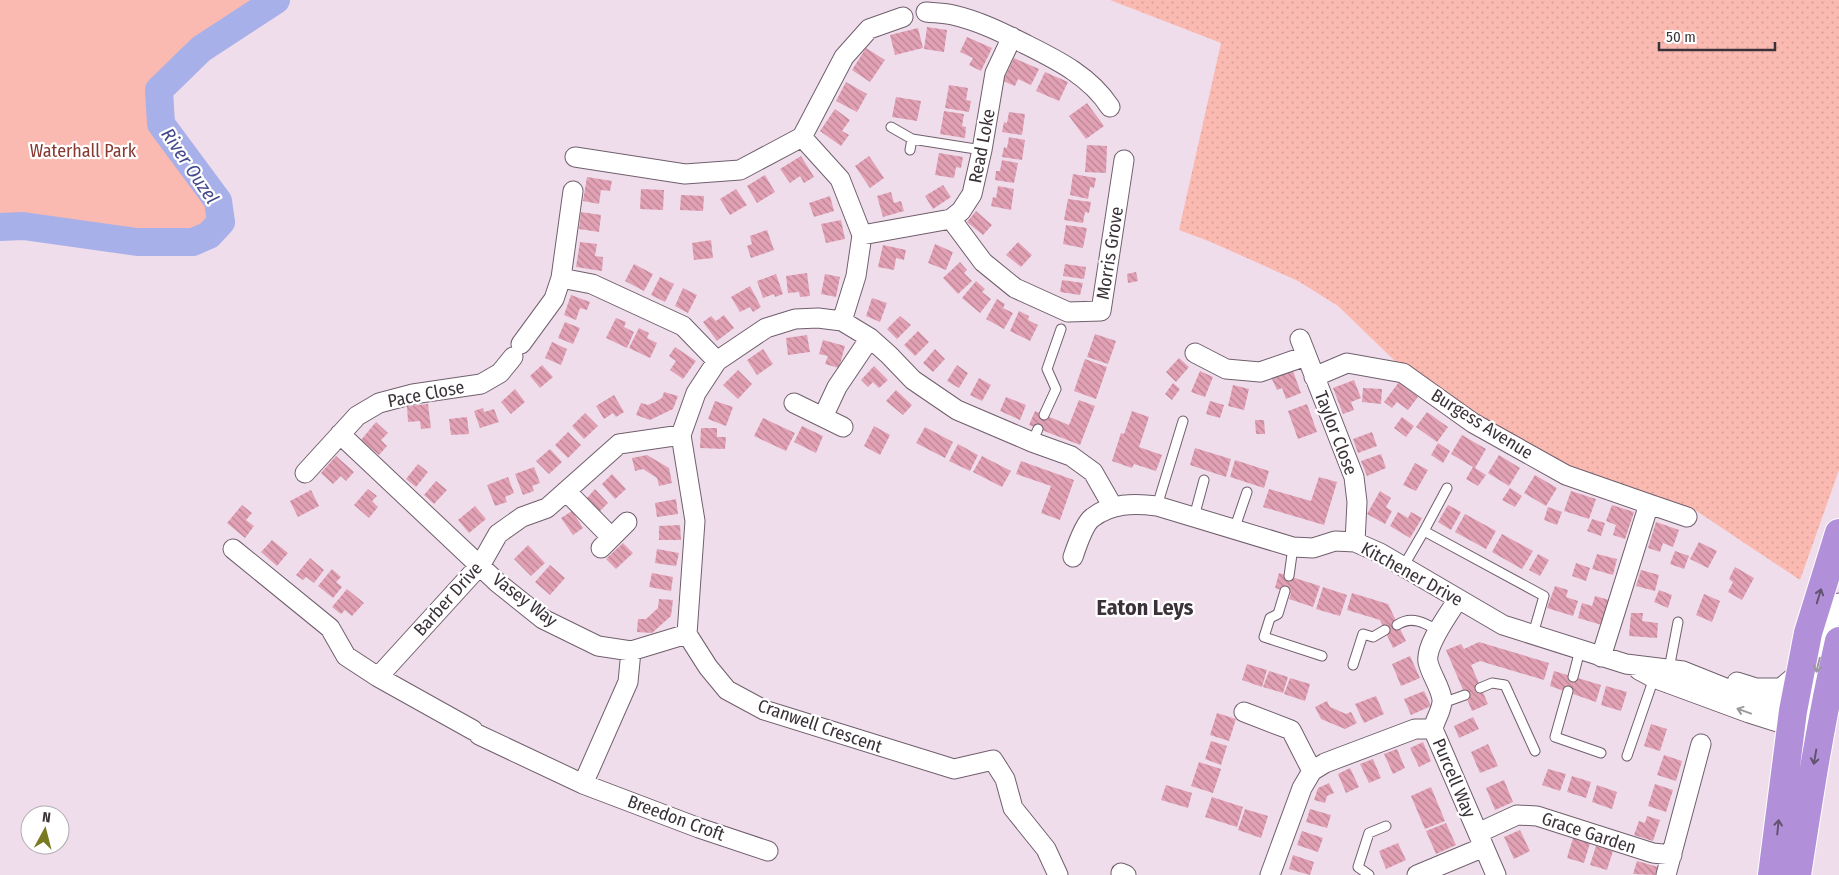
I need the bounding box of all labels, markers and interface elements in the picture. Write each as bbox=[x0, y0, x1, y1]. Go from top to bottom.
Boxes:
scale bar bbox=[1659, 20, 1775, 52]
text: 50 m bbox=[1666, 28, 1696, 46]
street label: Read Loke bbox=[964, 107, 1000, 185]
water label: River Ouzel bbox=[156, 124, 224, 208]
park label: Waterhall Park bbox=[30, 140, 137, 162]
street label: Morris Grove bbox=[1092, 205, 1128, 301]
street label: Pace Close bbox=[386, 376, 466, 412]
street label: Burgess Avenue bbox=[1427, 384, 1537, 464]
street label: Taylor Close bbox=[1310, 388, 1362, 478]
street label: Kitchener Drive bbox=[1357, 537, 1467, 611]
street label: Barber Drive bbox=[409, 557, 487, 641]
street label: Vasey Way bbox=[488, 569, 562, 631]
one-way arrow bbox=[1815, 588, 1825, 604]
district label: Eaton Leys bbox=[1097, 594, 1194, 621]
one-way arrow bbox=[1812, 657, 1822, 673]
street label: Cranwell Crescent bbox=[755, 694, 885, 758]
one-way arrow bbox=[1736, 706, 1752, 715]
street label: Purcell Way bbox=[1428, 735, 1480, 821]
one-way arrow bbox=[1809, 749, 1819, 765]
street label: Breedon Croft bbox=[624, 790, 728, 846]
north arrow bbox=[20, 805, 70, 855]
street label: Grace Garden bbox=[1539, 807, 1639, 859]
text: N bbox=[41, 809, 52, 827]
one-way arrow bbox=[1773, 819, 1783, 835]

